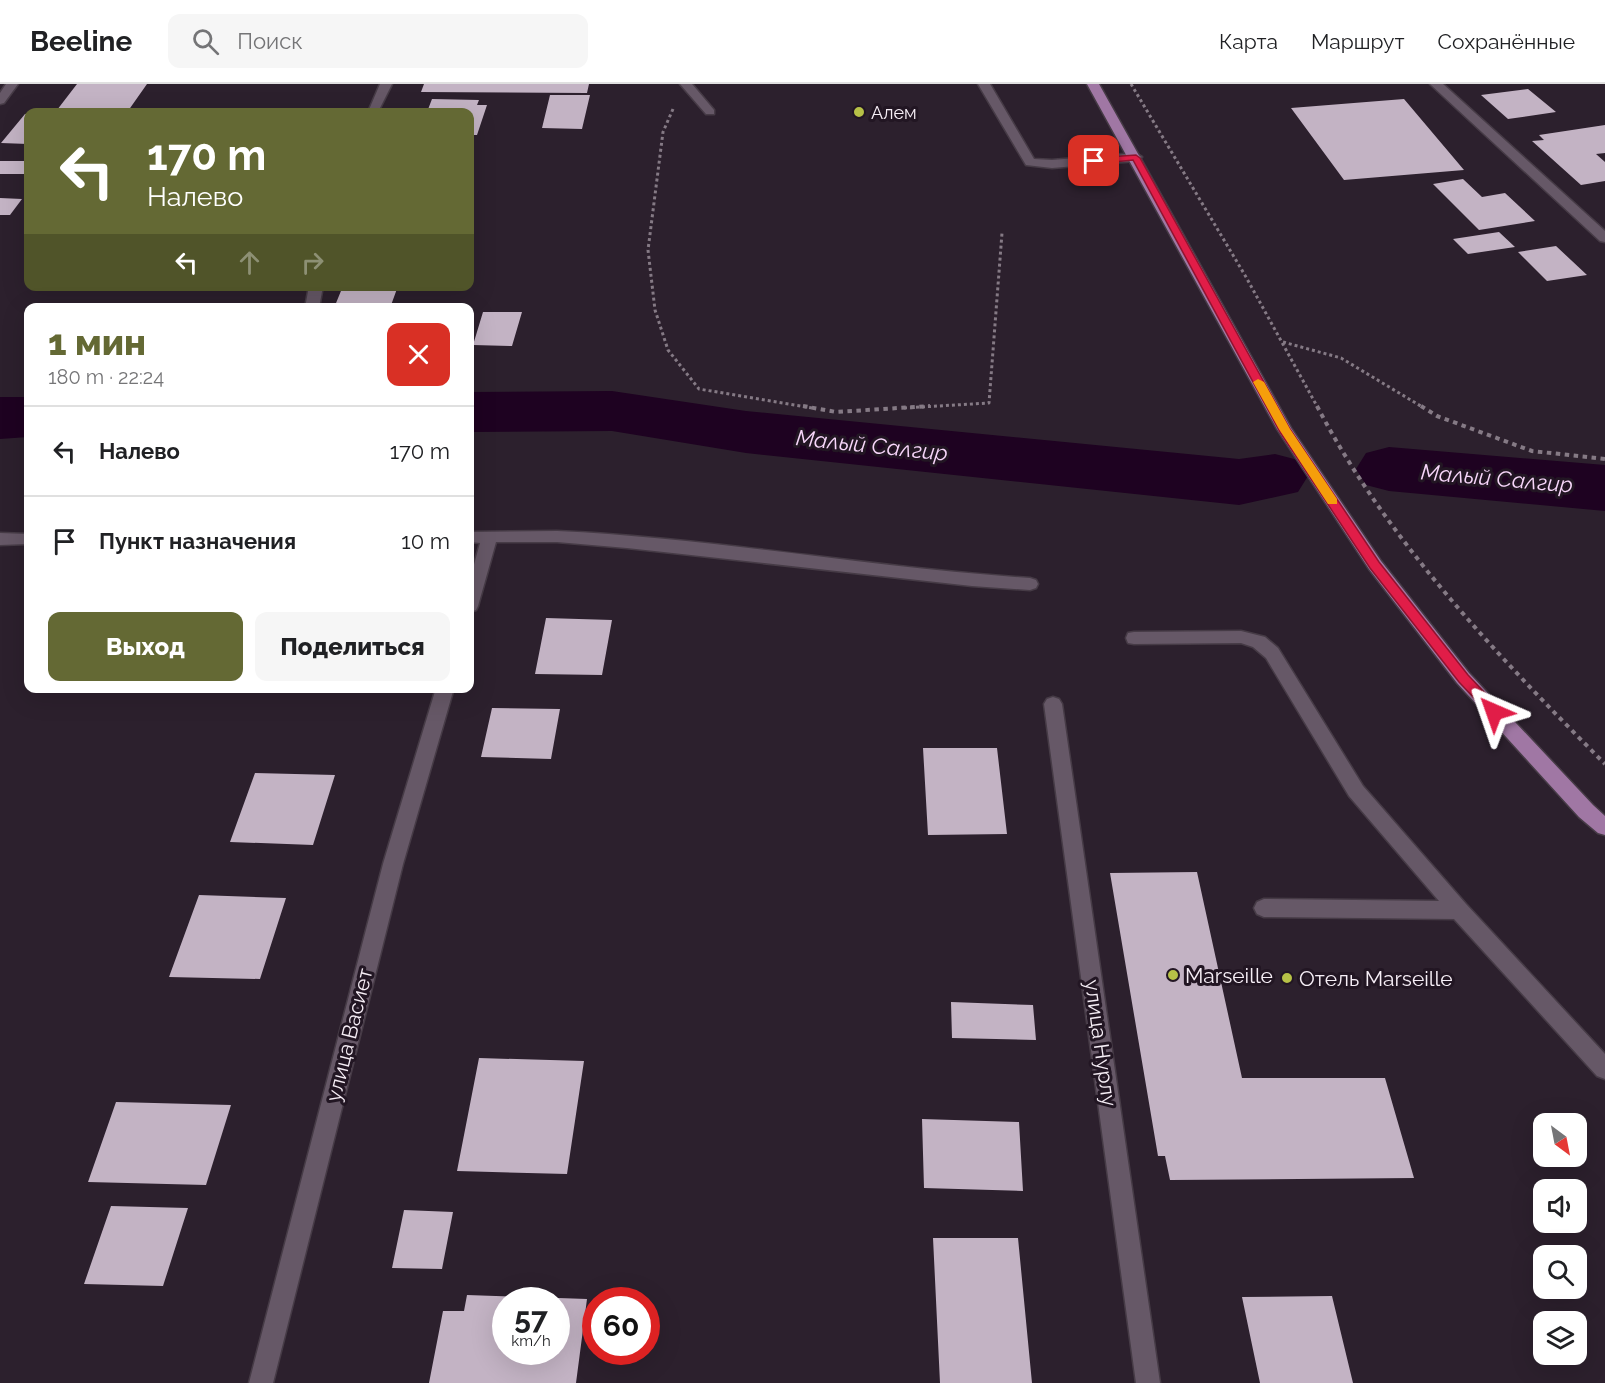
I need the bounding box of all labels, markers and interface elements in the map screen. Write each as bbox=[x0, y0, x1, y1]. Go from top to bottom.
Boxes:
search box bbox=[168, 14, 588, 68]
text: Beeline bbox=[30, 25, 132, 58]
icon: search bbox=[189, 25, 222, 58]
text: Поиск bbox=[237, 28, 303, 54]
text: Карта bbox=[1219, 29, 1278, 54]
text: Маршрут bbox=[1311, 29, 1404, 54]
text: Сохранённые bbox=[1437, 29, 1575, 54]
place label: Алем bbox=[871, 102, 917, 123]
marker: Алем bbox=[852, 105, 866, 119]
text: 170 m bbox=[147, 131, 266, 180]
icon: left bbox=[48, 132, 126, 210]
pin bbox=[1068, 135, 1119, 186]
icon: arrive bbox=[1077, 144, 1110, 177]
text: Налево bbox=[147, 181, 243, 212]
icon: left bbox=[170, 246, 203, 279]
icon: ahead bbox=[233, 246, 266, 279]
icon: right bbox=[296, 246, 329, 279]
text: 1 мин bbox=[48, 321, 146, 363]
button: close bbox=[387, 323, 450, 386]
text: 180 m · 22:24 bbox=[48, 365, 164, 389]
water label: Малый Салгир bbox=[795, 424, 949, 466]
icon: left bbox=[48, 435, 81, 468]
text: Налево bbox=[99, 438, 180, 464]
text: 170 m bbox=[390, 438, 450, 464]
water label: Малый Салгир bbox=[1420, 458, 1574, 498]
icon: arrive bbox=[48, 525, 81, 558]
text: Пункт назначения bbox=[99, 528, 296, 554]
text: 10 m bbox=[401, 528, 450, 554]
button: Выход bbox=[48, 612, 243, 681]
button: Поделиться bbox=[255, 612, 450, 681]
position arrow bbox=[1462, 680, 1526, 744]
place label: Marseille bbox=[1185, 963, 1273, 988]
street label: улица Васиет bbox=[320, 966, 378, 1104]
place label: Отель Marseille bbox=[1299, 966, 1453, 991]
marker: Marseille bbox=[1166, 968, 1180, 982]
marker: Отель Marseille bbox=[1280, 971, 1294, 985]
street label: улица Нурлу bbox=[1080, 978, 1122, 1108]
north arrow bbox=[1533, 1113, 1587, 1167]
map controls bbox=[1533, 1113, 1587, 1365]
button: sound bbox=[1533, 1179, 1587, 1233]
button: search bbox=[1533, 1245, 1587, 1299]
speed limit sign: 60 bbox=[582, 1287, 660, 1365]
text: 57 bbox=[514, 1301, 548, 1336]
button: layers bbox=[1533, 1311, 1587, 1365]
text: km/h bbox=[511, 1332, 551, 1350]

